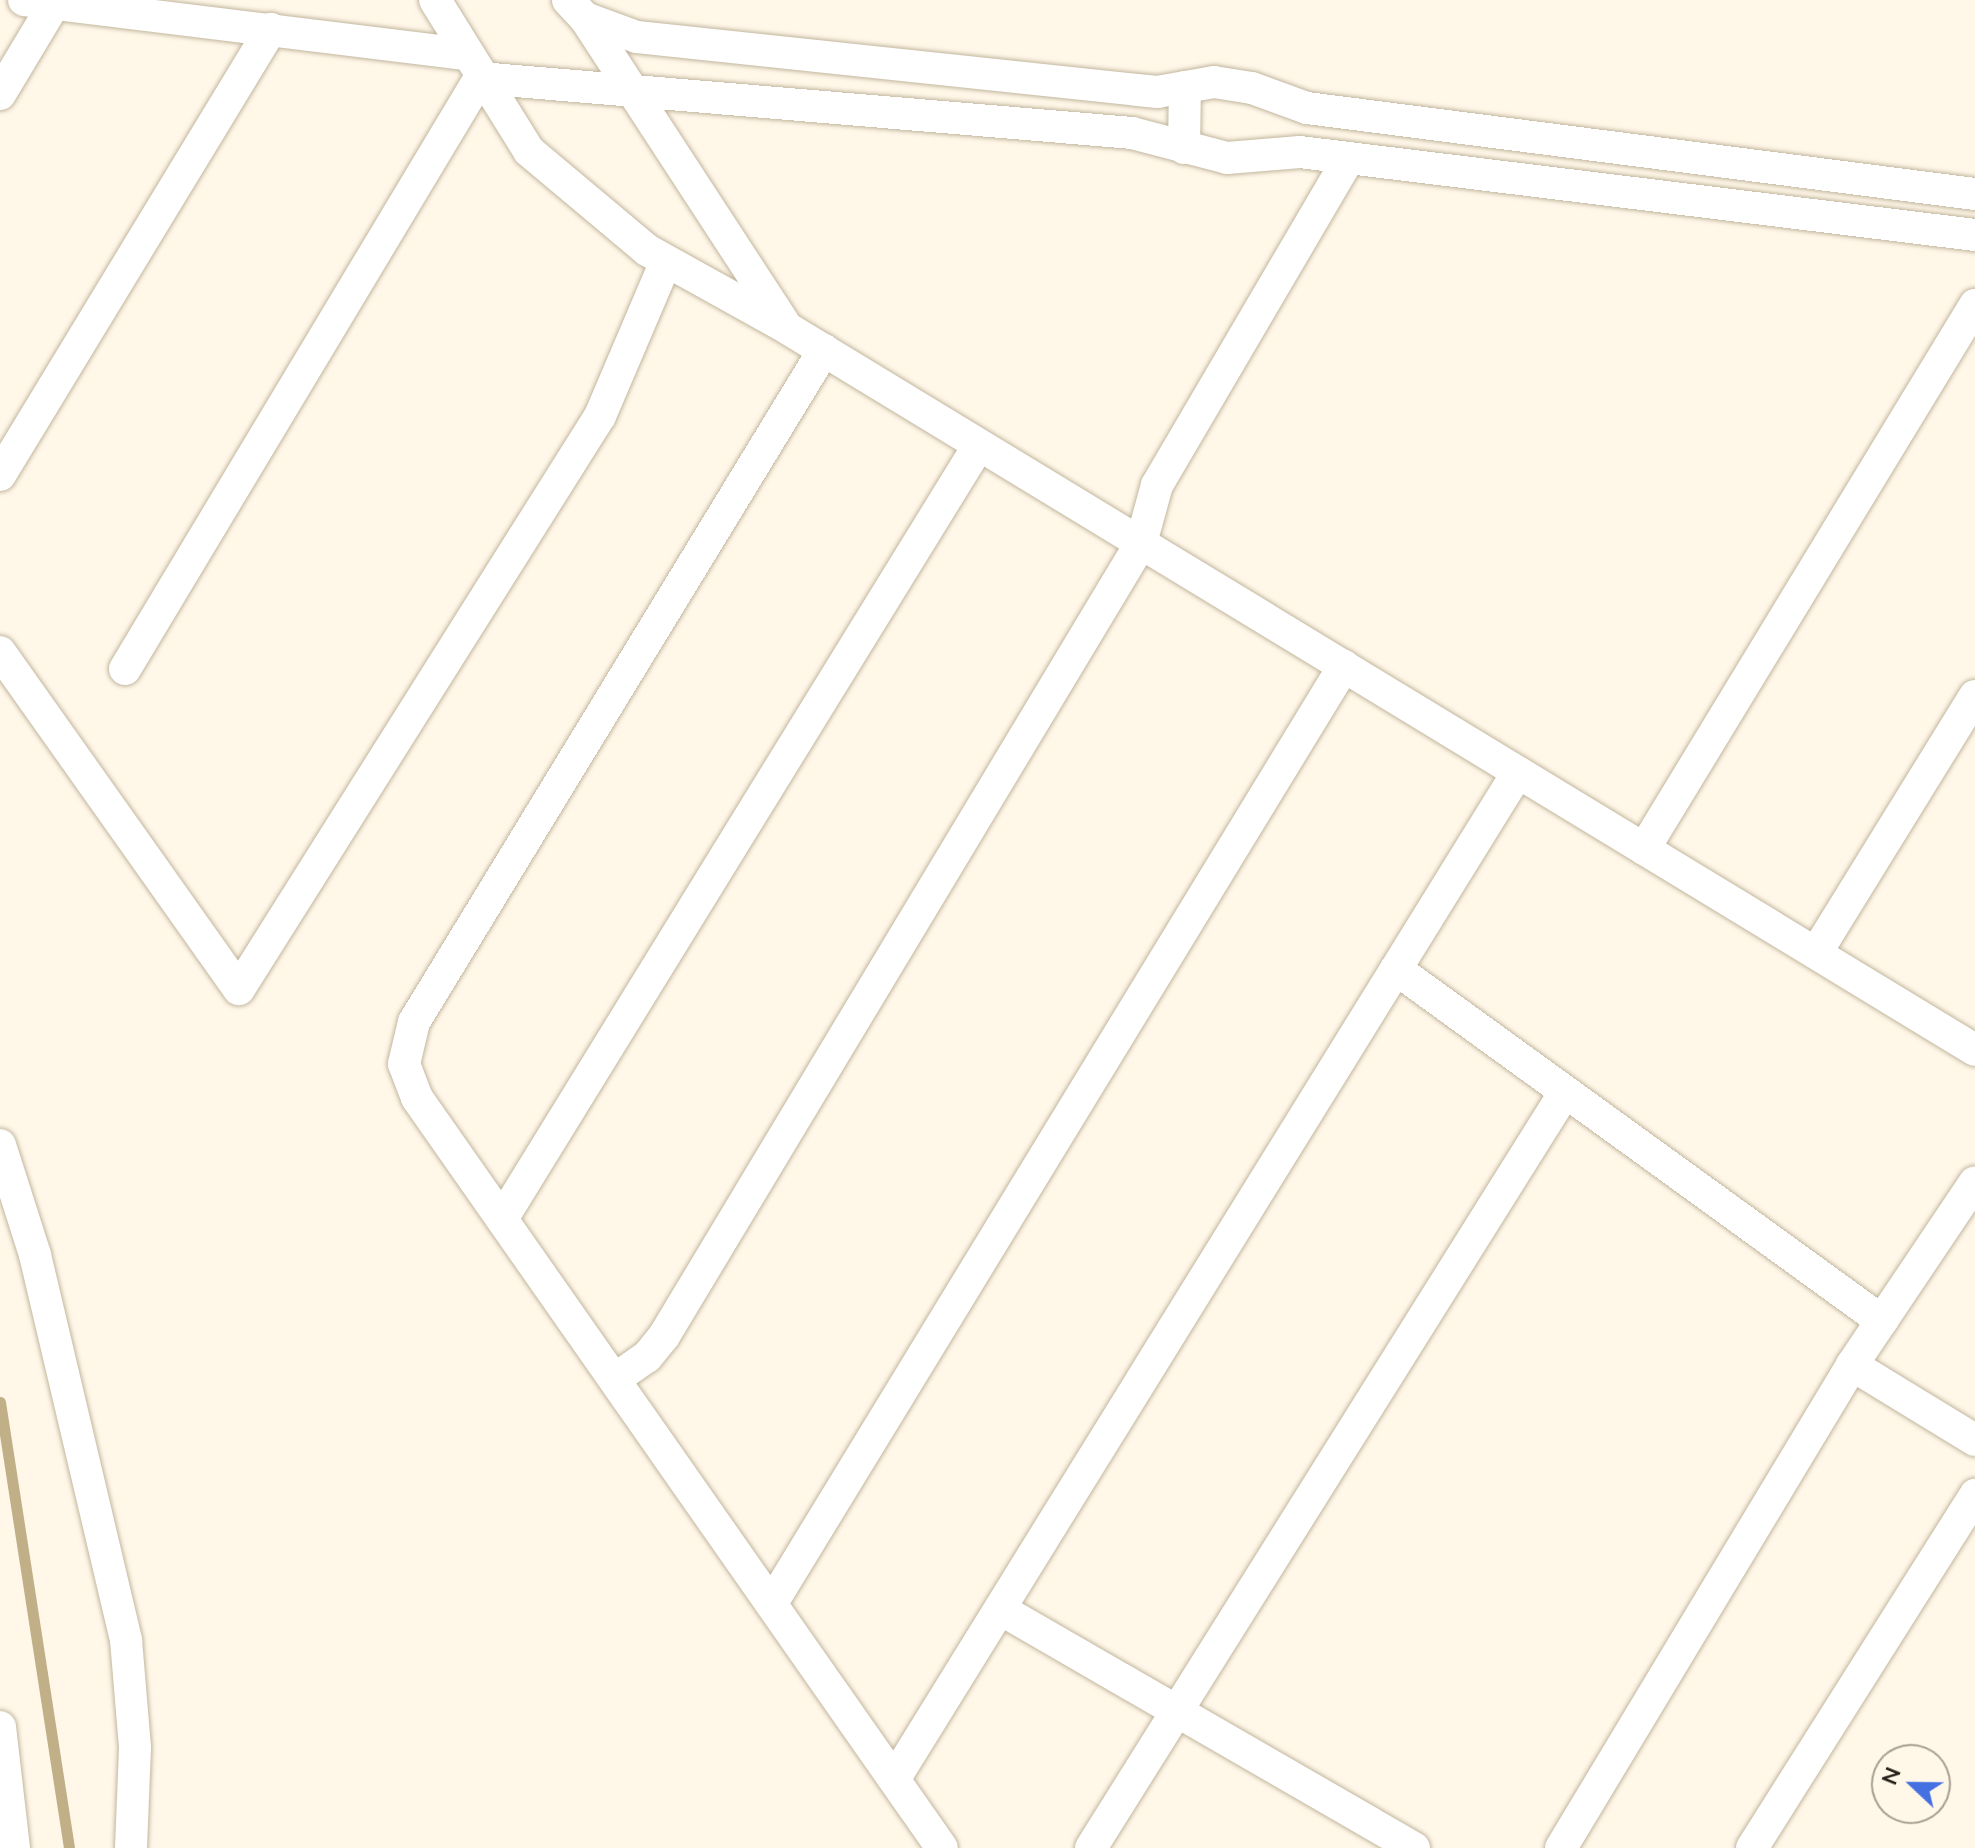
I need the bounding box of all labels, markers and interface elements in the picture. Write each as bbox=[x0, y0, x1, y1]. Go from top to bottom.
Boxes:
north arrow bbox=[1871, 1744, 1951, 1824]
text: N bbox=[1875, 1763, 1907, 1789]

